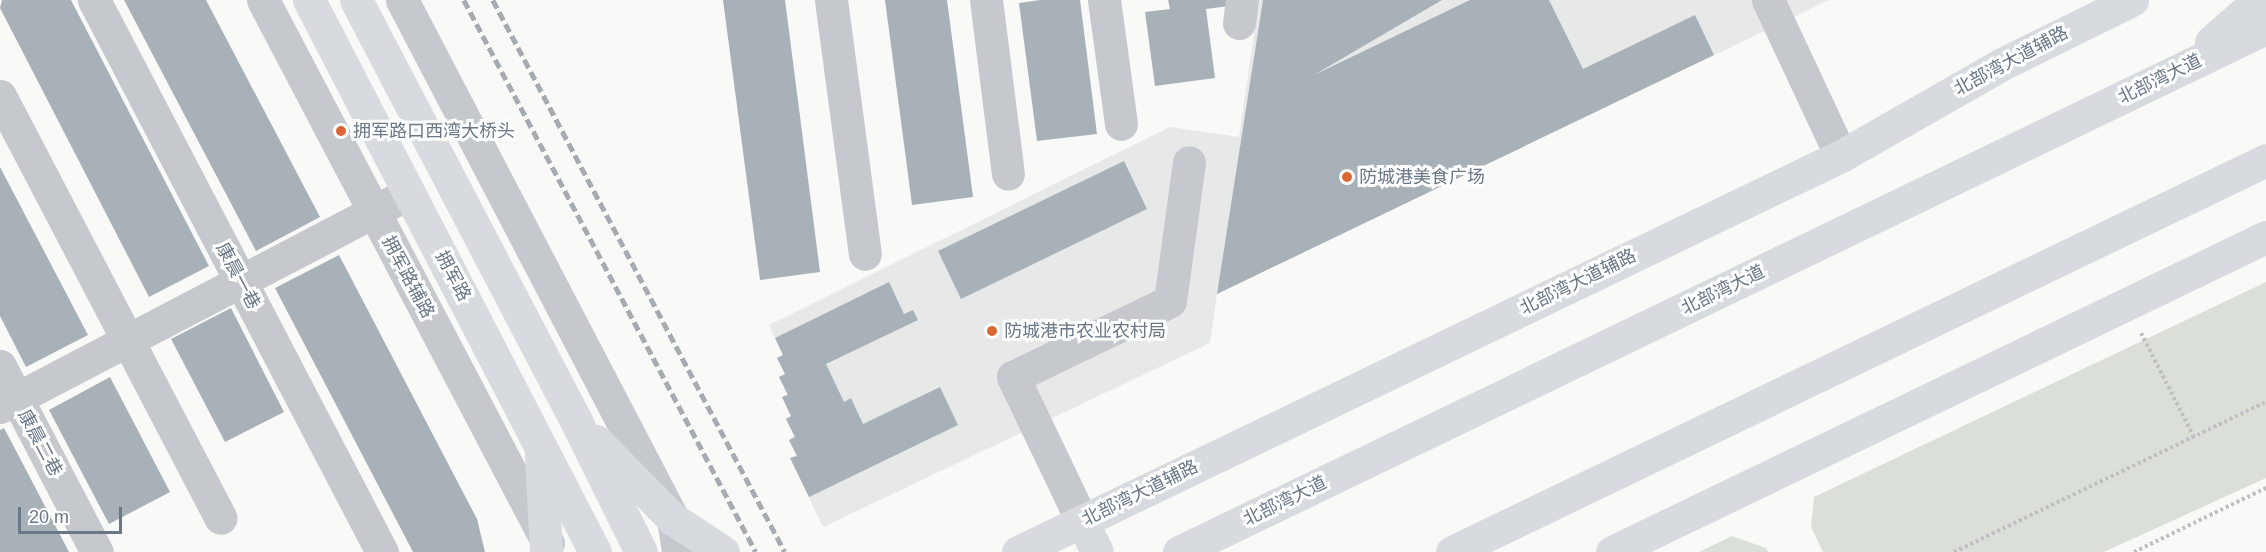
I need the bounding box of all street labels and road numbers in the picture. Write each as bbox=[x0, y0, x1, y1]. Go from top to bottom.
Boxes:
street label: 北部湾大道辅路 bbox=[1950, 22, 2072, 100]
street label: 北部湾大道 bbox=[2115, 50, 2205, 108]
street label: 拥军路辅路 bbox=[377, 232, 439, 322]
street label: 康晨一巷 bbox=[212, 239, 264, 313]
street label: 北部湾大道辅路 bbox=[1517, 245, 1639, 319]
street label: 拥军路 bbox=[431, 247, 475, 305]
street label: 北部湾大道 bbox=[1678, 261, 1768, 319]
street label: 康晨二巷 bbox=[14, 406, 66, 480]
street label: 北部湾大道辅路 bbox=[1079, 456, 1201, 530]
street label: 北部湾大道 bbox=[1240, 472, 1330, 530]

